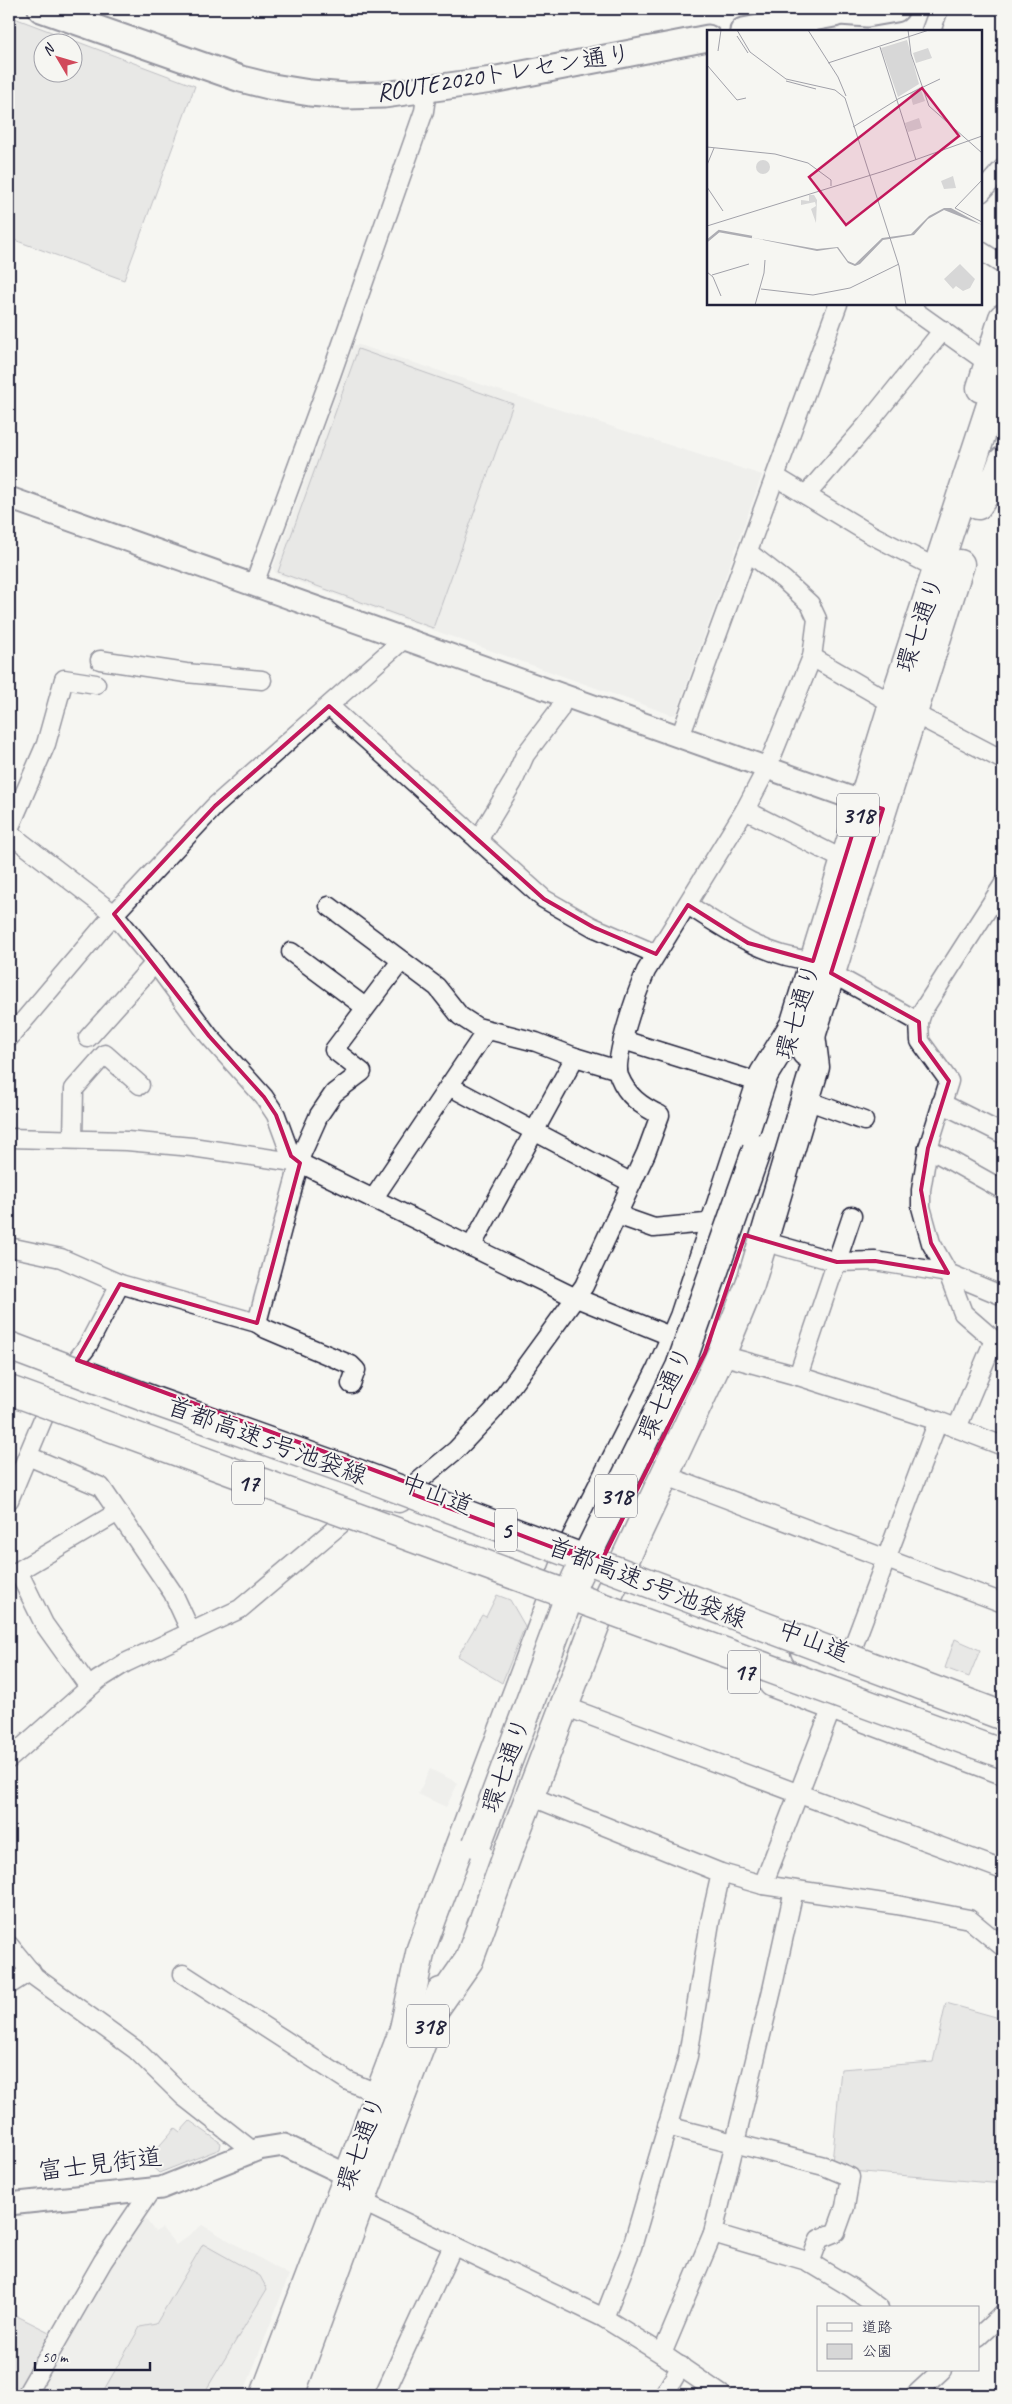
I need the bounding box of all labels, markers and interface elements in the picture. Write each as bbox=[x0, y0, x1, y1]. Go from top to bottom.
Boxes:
inset map bbox=[707, 30, 982, 305]
north arrow bbox=[32, 32, 82, 82]
street label: ROUTE2020トレセン通り bbox=[374, 37, 634, 109]
text: N bbox=[39, 40, 59, 59]
street label: 環七通り bbox=[889, 572, 951, 676]
road number: 318 bbox=[837, 794, 879, 836]
street label: 環七通り bbox=[768, 958, 828, 1064]
street label: 環七通り bbox=[630, 1341, 700, 1445]
street label: 首都高速5号池袋線 bbox=[162, 1390, 372, 1492]
road number: 17 bbox=[232, 1462, 264, 1505]
street label: 中山道 bbox=[396, 1466, 478, 1522]
road number: 318 bbox=[595, 1474, 637, 1518]
road number: 5 bbox=[495, 1508, 517, 1552]
street label: 首都高速5号池袋線 bbox=[543, 1530, 751, 1636]
street label: 中山道 bbox=[773, 1613, 855, 1669]
road number: 17 bbox=[728, 1650, 760, 1694]
street label: 環七通り bbox=[474, 1713, 538, 1817]
road number: 318 bbox=[407, 2004, 449, 2048]
street label: 環七通り bbox=[329, 2091, 393, 2195]
street label: 富士見街道 bbox=[36, 2141, 164, 2187]
legend bbox=[817, 2306, 980, 2372]
text: 道路 bbox=[862, 2318, 892, 2337]
scale bar bbox=[35, 2339, 150, 2371]
text: 公園 bbox=[862, 2342, 892, 2361]
text: 50 m bbox=[42, 2348, 69, 2367]

